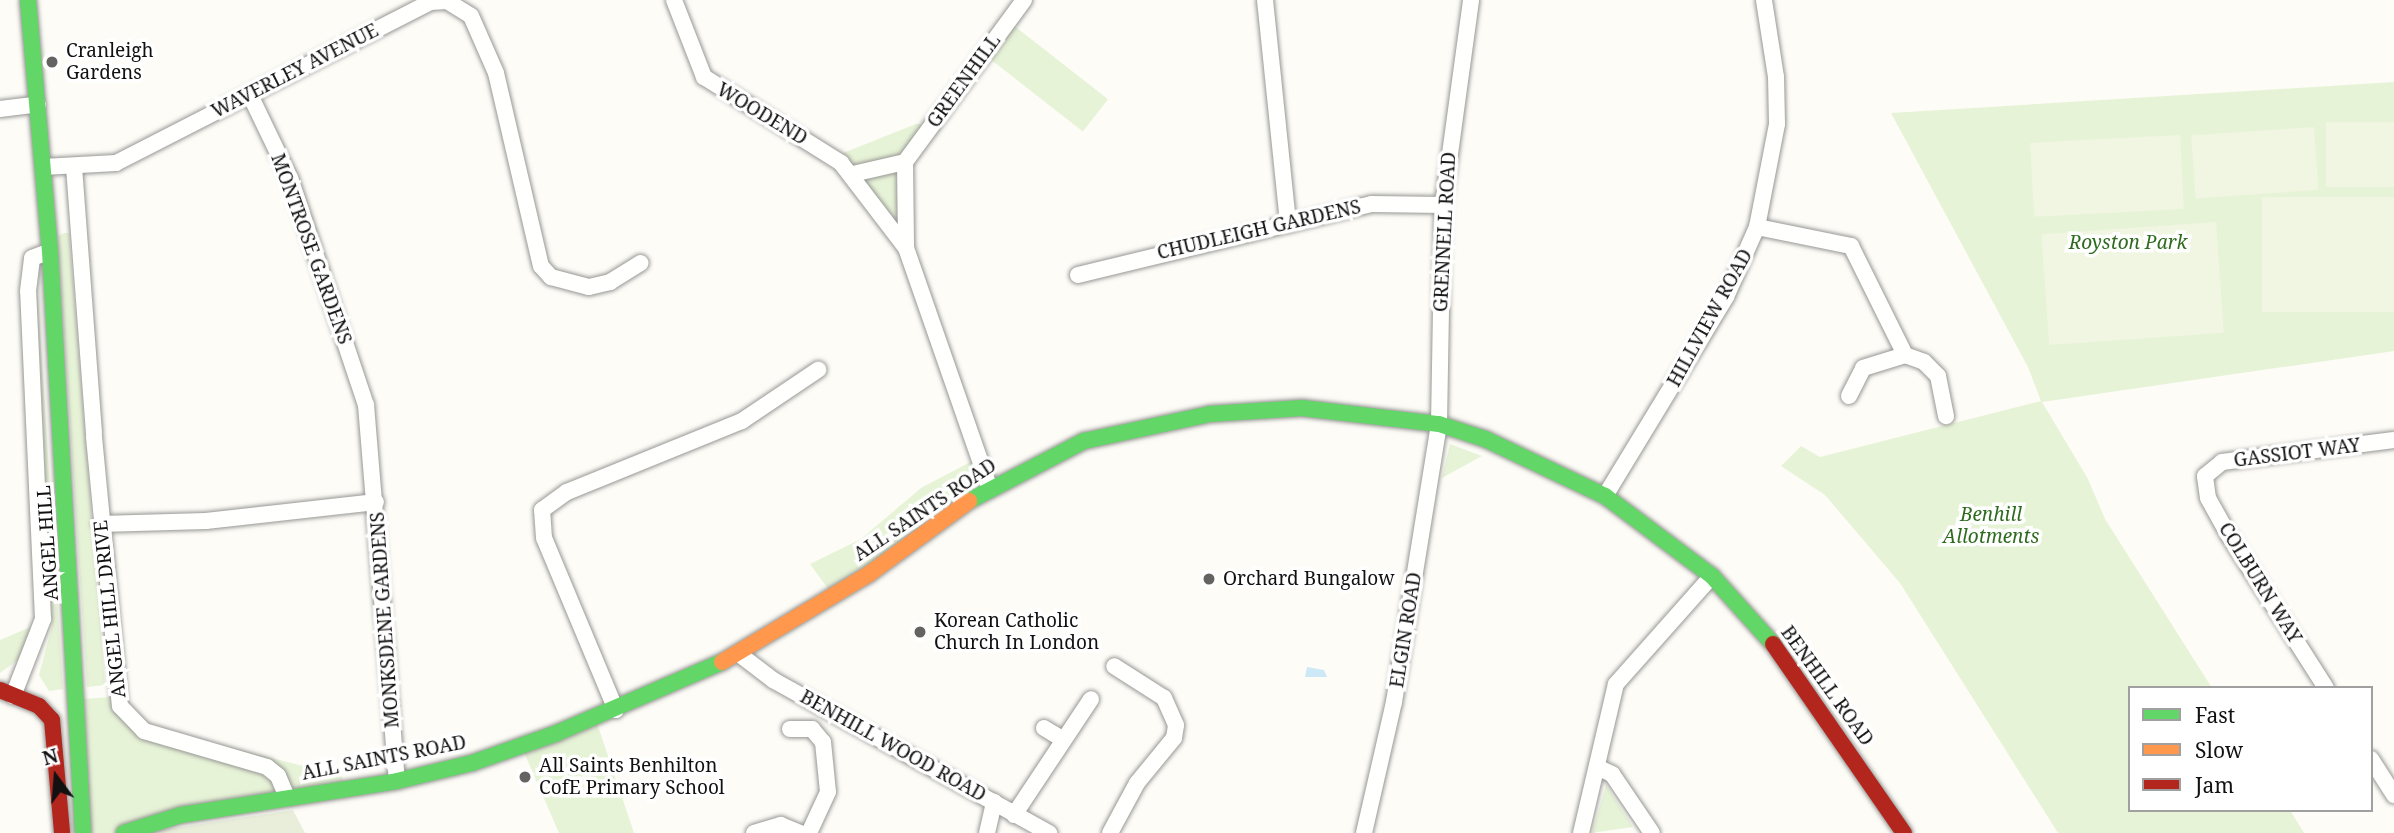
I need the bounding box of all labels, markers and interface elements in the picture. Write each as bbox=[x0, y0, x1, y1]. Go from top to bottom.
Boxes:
street label: WAVERLEY AVENUE bbox=[208, 19, 382, 123]
street label: GREENHILL bbox=[922, 30, 1006, 132]
place label: Cranleigh Gardens bbox=[66, 40, 154, 84]
marker: Cranleigh Gardens bbox=[44, 54, 60, 70]
street label: WOODEND bbox=[713, 78, 811, 150]
street label: MONTROSE GARDENS bbox=[266, 151, 356, 347]
street label: GRENNELL ROAD bbox=[1429, 151, 1461, 313]
street label: CHUDLEIGH GARDENS bbox=[1155, 195, 1363, 265]
park label: Royston Park bbox=[2069, 232, 2187, 254]
street label: HILLVIEW ROAD bbox=[1663, 245, 1757, 391]
street label: GASSIOT WAY bbox=[2232, 434, 2362, 472]
street label: ALL SAINTS ROAD bbox=[849, 454, 1001, 566]
street label: ANGEL HILL bbox=[33, 484, 63, 602]
park label: Benhill Allotments bbox=[1943, 504, 2039, 548]
street label: MONKSDENE GARDENS bbox=[366, 511, 404, 729]
street label: COLBURN WAY bbox=[2214, 518, 2306, 648]
street label: ANGEL HILL DRIVE bbox=[89, 519, 131, 699]
place label: Orchard Bungalow bbox=[1223, 568, 1395, 590]
marker: Orchard Bungalow bbox=[1201, 571, 1217, 587]
street label: ELGIN ROAD bbox=[1386, 571, 1426, 689]
place label: Korean Catholic Church In London bbox=[934, 610, 1099, 654]
street label: BENHILL ROAD bbox=[1776, 622, 1878, 750]
marker: Korean Catholic Church In London bbox=[912, 624, 928, 640]
street label: BENHILL WOOD ROAD bbox=[796, 685, 990, 807]
legend bbox=[2128, 686, 2373, 812]
text: Fast bbox=[2195, 701, 2235, 729]
street label: ALL SAINTS ROAD bbox=[300, 731, 468, 785]
text: Slow bbox=[2195, 736, 2243, 764]
north arrow bbox=[21, 742, 91, 812]
text: N bbox=[39, 742, 61, 771]
place label: All Saints Benhilton CofE Primary School bbox=[539, 755, 725, 799]
marker: All Saints Benhilton CofE Primary School bbox=[517, 769, 533, 785]
text: Jam bbox=[2195, 771, 2234, 799]

